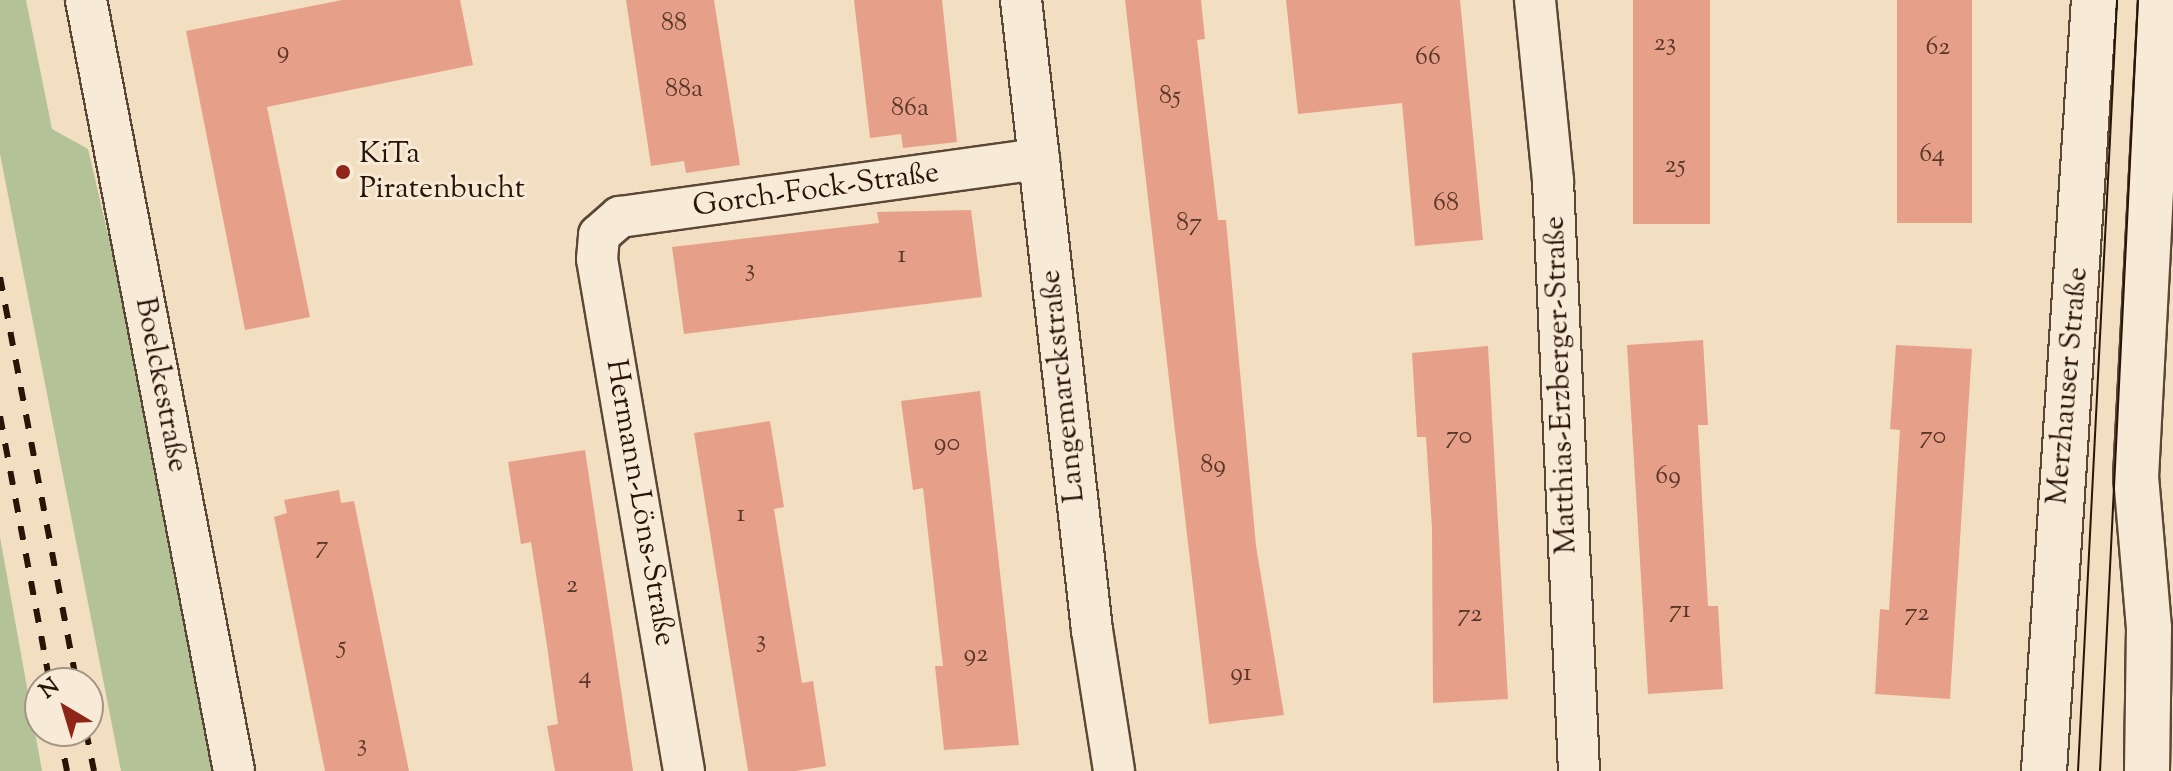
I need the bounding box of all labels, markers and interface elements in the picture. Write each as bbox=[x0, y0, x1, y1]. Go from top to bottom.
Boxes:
house number: 88 bbox=[661, 8, 687, 40]
house number: 23 bbox=[1654, 28, 1676, 60]
house number: 62 bbox=[1926, 32, 1950, 64]
house number: 9 bbox=[277, 36, 289, 68]
house number: 66 bbox=[1415, 42, 1441, 74]
house number: 88a bbox=[665, 74, 703, 106]
house number: 85 bbox=[1159, 81, 1181, 113]
house number: 86a bbox=[891, 93, 929, 125]
place label: KiTa Piratenbucht bbox=[359, 137, 525, 208]
house number: 64 bbox=[1919, 139, 1945, 171]
house number: 25 bbox=[1664, 150, 1686, 182]
street label: Gorch-Fock-Straße bbox=[691, 156, 941, 226]
marker: KiTa Piratenbucht bbox=[334, 163, 352, 181]
house number: 68 bbox=[1433, 188, 1459, 220]
house number: 87 bbox=[1176, 208, 1202, 240]
street label: Matthias-Erzberger-Straße bbox=[1538, 215, 1586, 555]
house number: 1 bbox=[898, 240, 906, 272]
house number: 3 bbox=[745, 254, 755, 286]
street label: Merzhauser Straße bbox=[2041, 266, 2097, 506]
street label: Langemarckstraße bbox=[1034, 268, 1094, 504]
street label: Boelckestraße bbox=[125, 295, 195, 475]
street label: Hermann-Löns-Straße bbox=[596, 357, 682, 649]
house number: 70 bbox=[1446, 421, 1472, 453]
house number: 70 bbox=[1920, 421, 1946, 453]
house number: 90 bbox=[934, 428, 960, 460]
house number: 89 bbox=[1200, 450, 1226, 482]
house number: 69 bbox=[1655, 461, 1681, 493]
house number: 1 bbox=[737, 499, 745, 531]
house number: 7 bbox=[315, 531, 329, 563]
house number: 2 bbox=[566, 570, 578, 602]
house number: 71 bbox=[1669, 595, 1691, 627]
house number: 72 bbox=[1905, 598, 1929, 630]
house number: 72 bbox=[1458, 599, 1482, 631]
house number: 3 bbox=[756, 625, 766, 657]
house number: 5 bbox=[338, 631, 346, 663]
house number: 92 bbox=[964, 639, 988, 671]
house number: 91 bbox=[1230, 658, 1252, 690]
house number: 4 bbox=[578, 661, 592, 693]
north arrow bbox=[24, 667, 104, 747]
text: N bbox=[34, 672, 67, 708]
house number: 3 bbox=[357, 729, 367, 761]

